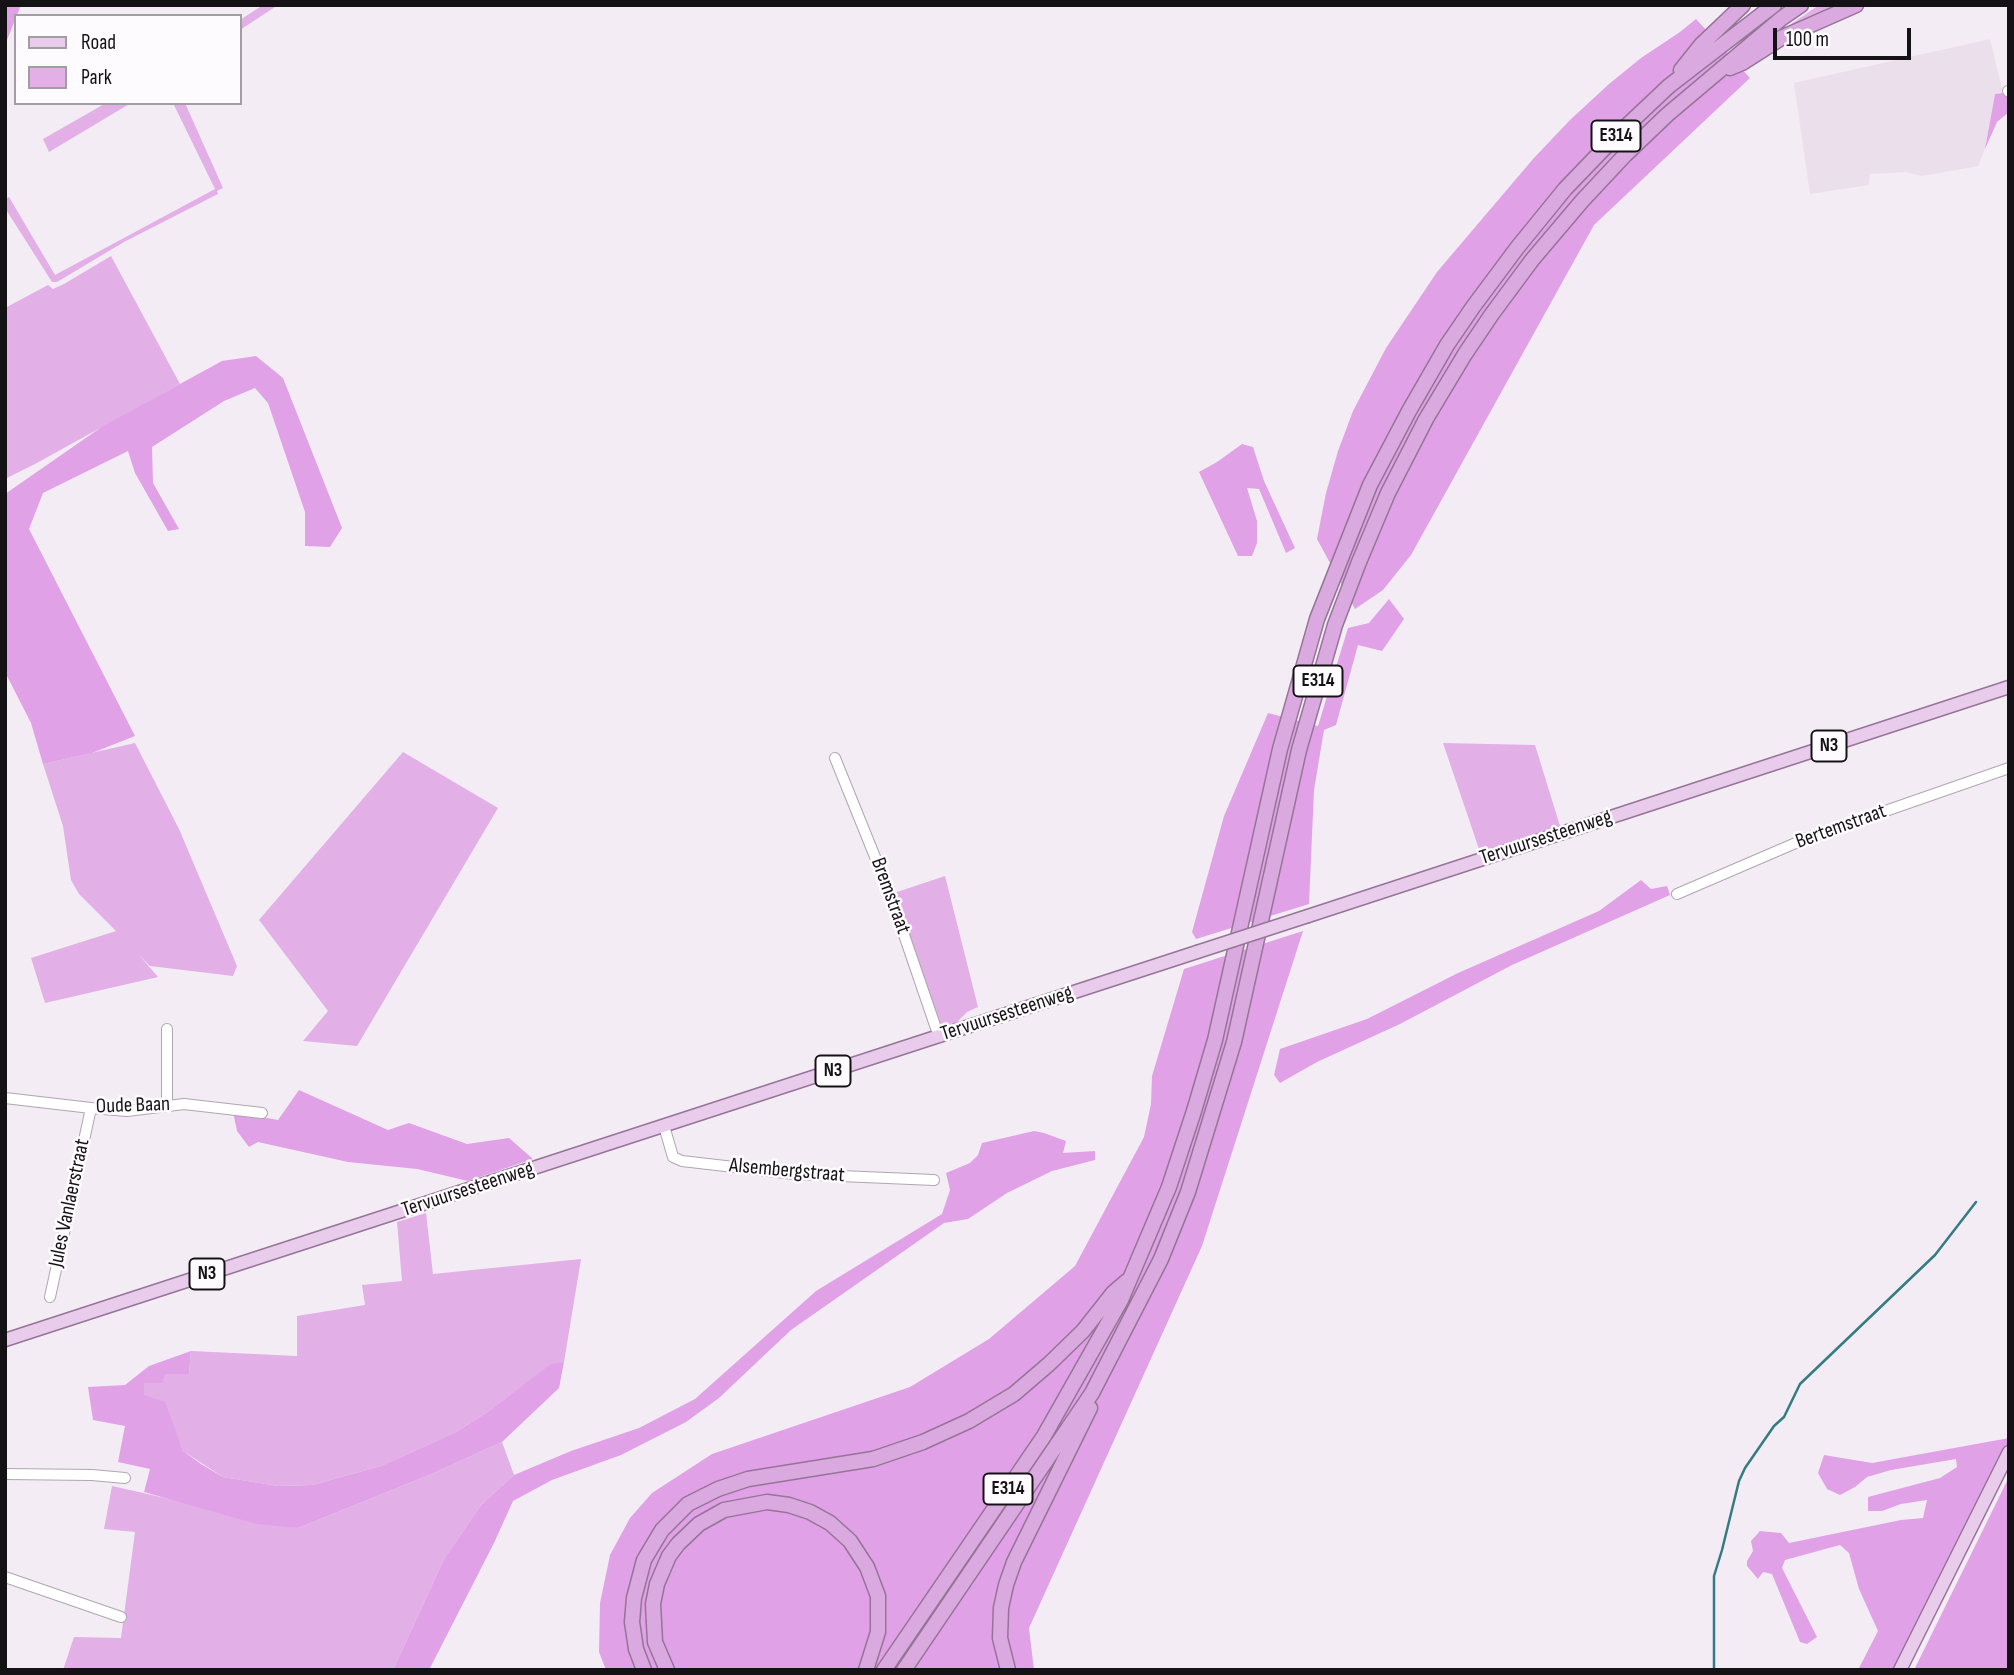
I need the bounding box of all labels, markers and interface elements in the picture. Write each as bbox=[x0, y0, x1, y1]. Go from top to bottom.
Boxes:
legend bbox=[14, 14, 242, 105]
scale bar bbox=[1776, 14, 1914, 58]
text: 100 m bbox=[1786, 27, 1829, 52]
text: Road bbox=[81, 30, 116, 55]
text: Park bbox=[81, 65, 112, 90]
road number: E314 bbox=[1592, 120, 1640, 152]
road number: E314 bbox=[1294, 666, 1342, 696]
road number: N3 bbox=[1812, 730, 1846, 762]
street label: Bertemstraat bbox=[1792, 799, 1890, 855]
street label: Tervuursesteenweg bbox=[1477, 805, 1615, 871]
street label: Bremstraat bbox=[865, 854, 915, 938]
street label: Tervuursesteenweg bbox=[938, 981, 1076, 1047]
road number: N3 bbox=[816, 1056, 850, 1086]
street label: Oude Baan bbox=[95, 1092, 171, 1120]
street label: Jules Vanlaerstraat bbox=[44, 1137, 96, 1269]
street label: Alsembergstraat bbox=[728, 1153, 846, 1189]
street label: Tervuursesteenweg bbox=[399, 1157, 537, 1223]
road number: N3 bbox=[190, 1258, 224, 1290]
road number: E314 bbox=[984, 1474, 1032, 1504]

